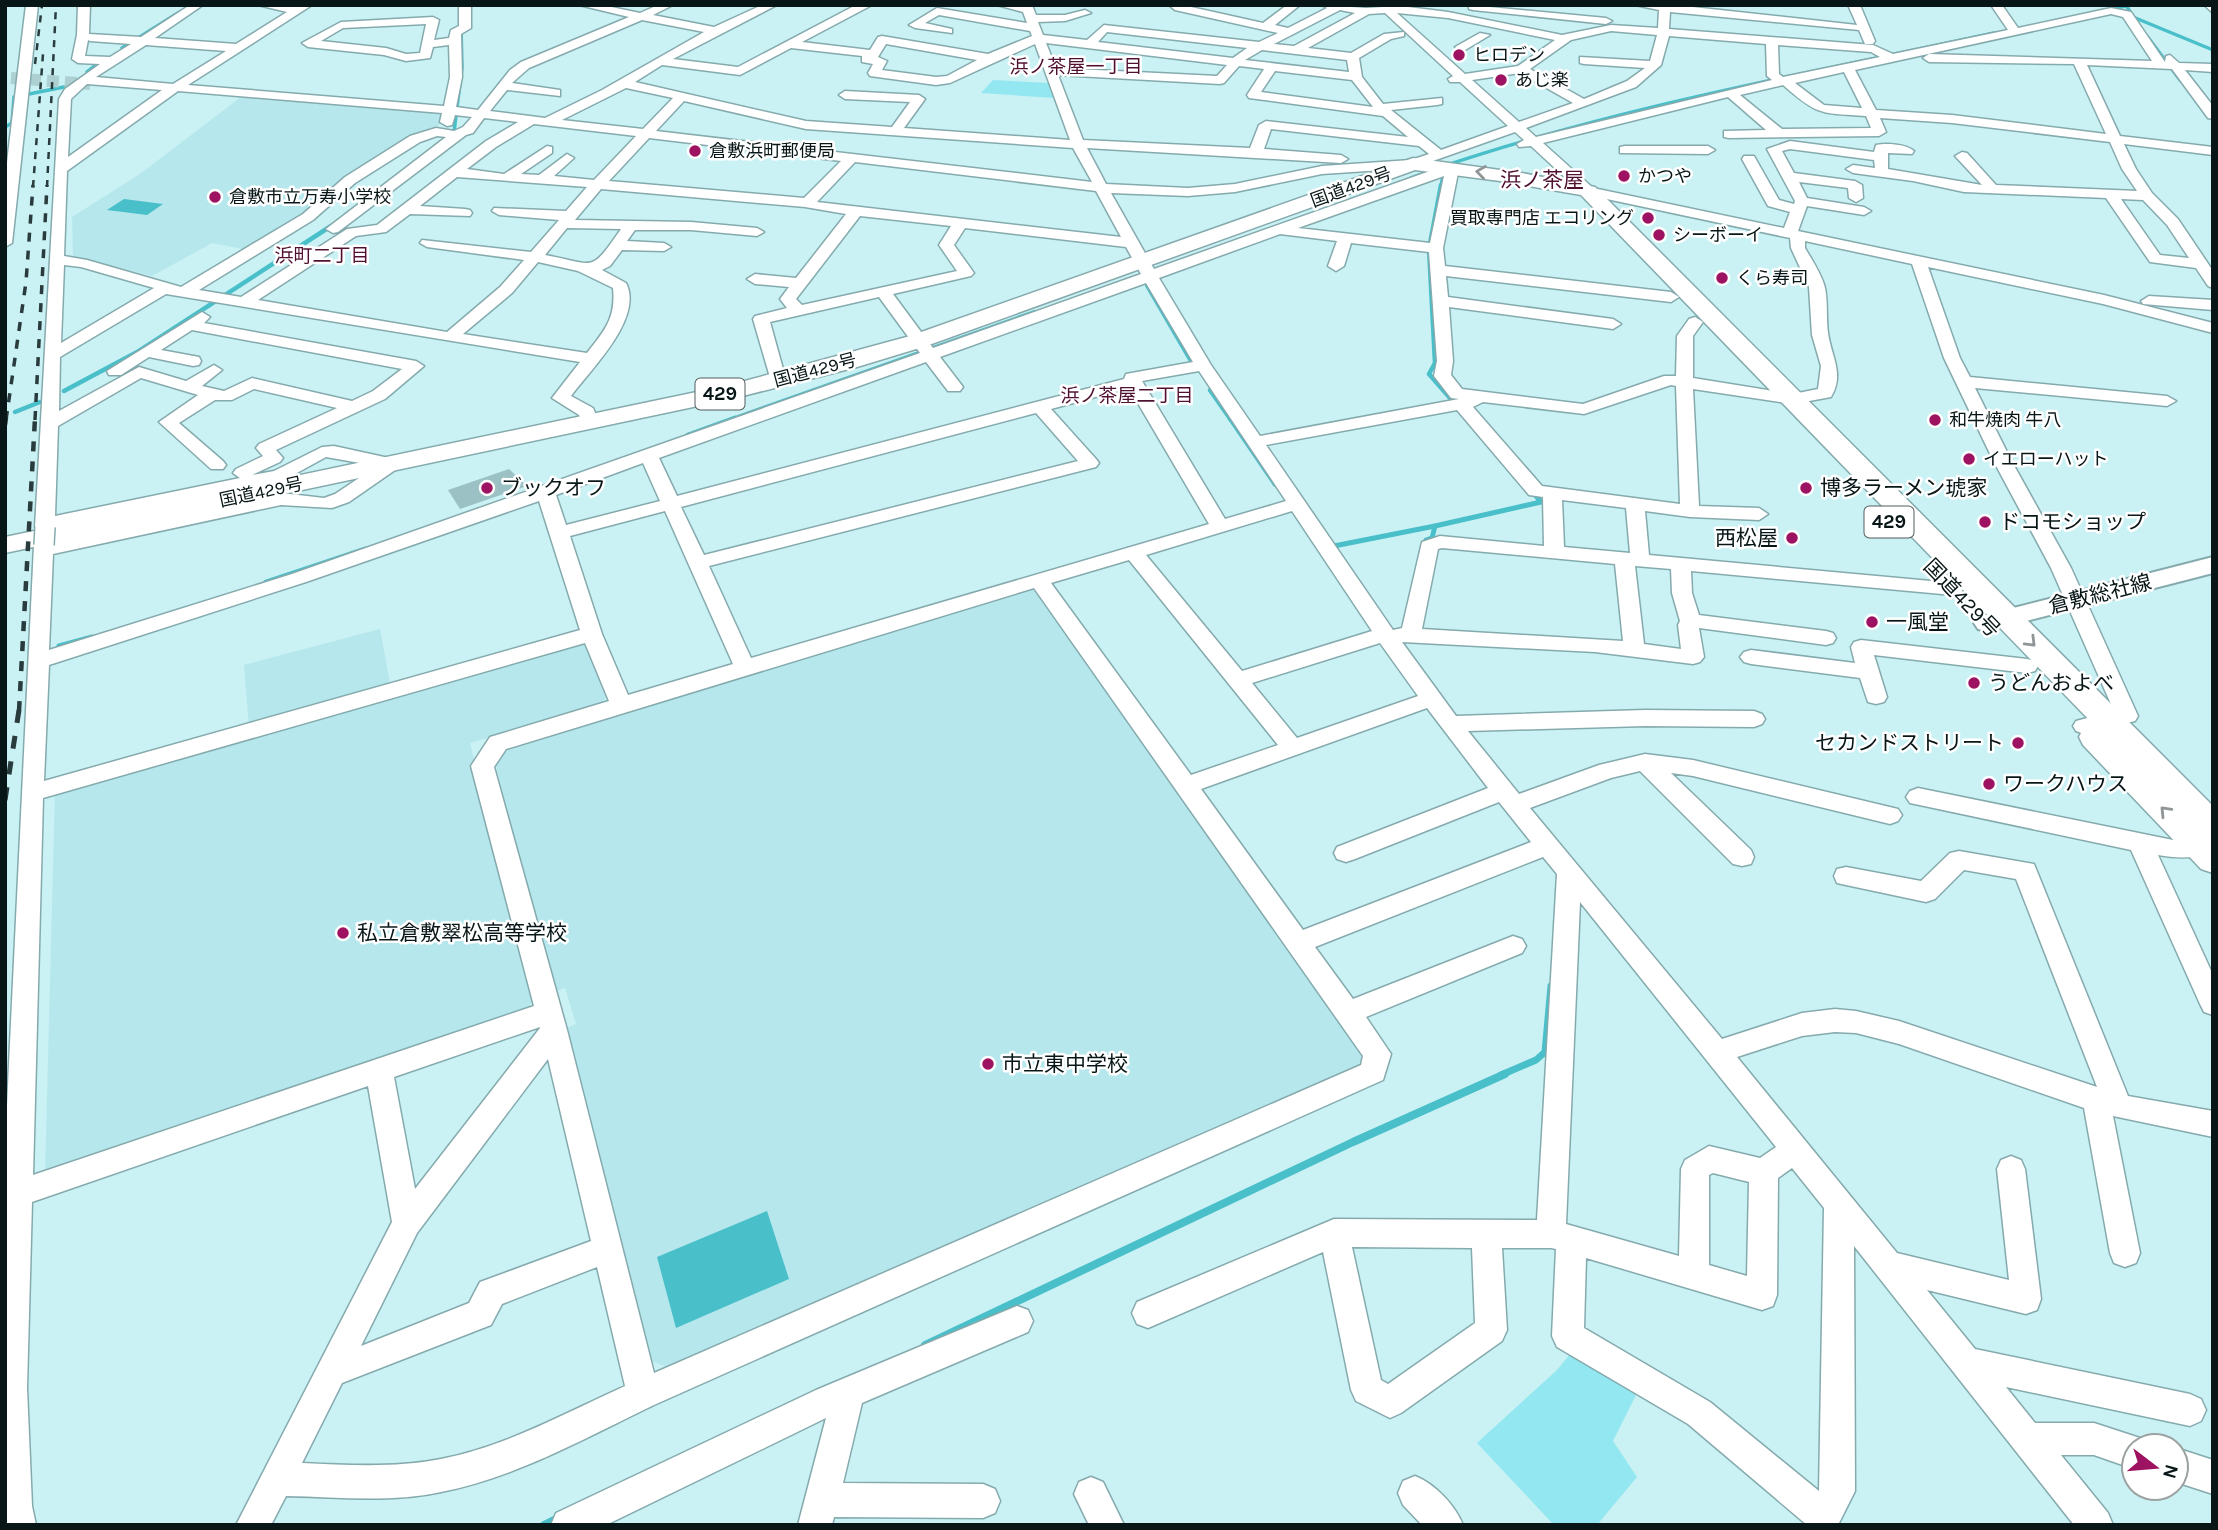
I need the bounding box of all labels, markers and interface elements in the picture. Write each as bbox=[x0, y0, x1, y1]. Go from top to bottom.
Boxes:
place label: ヒロデン bbox=[1473, 44, 1545, 66]
marker: ヒロデン bbox=[1451, 47, 1467, 63]
district label: 浜ノ茶屋一丁目 bbox=[1009, 56, 1143, 78]
place label: あじ楽 bbox=[1515, 69, 1569, 91]
marker: あじ楽 bbox=[1493, 72, 1509, 88]
place label: 倉敷浜町郵便局 bbox=[709, 140, 835, 162]
marker: 倉敷浜町郵便局 bbox=[687, 143, 703, 159]
street label: 国道429号 bbox=[1307, 162, 1395, 212]
one-way arrow bbox=[1475, 165, 1487, 180]
place label: かつや bbox=[1638, 165, 1692, 187]
district label: 浜ノ茶屋 bbox=[1500, 168, 1584, 192]
marker: かつや bbox=[1616, 168, 1632, 184]
place label: 倉敷市立万寿小学校 bbox=[229, 186, 391, 208]
marker: 倉敷市立万寿小学校 bbox=[207, 189, 223, 205]
place label: 買取専門店 エコリング bbox=[1450, 207, 1634, 229]
marker: 買取専門店 エコリング bbox=[1640, 210, 1656, 226]
place label: シーボーイ bbox=[1673, 224, 1763, 246]
marker: シーボーイ bbox=[1651, 227, 1667, 243]
district label: 浜町二丁目 bbox=[274, 245, 370, 267]
place label: くら寿司 bbox=[1736, 267, 1808, 289]
marker: くら寿司 bbox=[1714, 270, 1730, 286]
street label: 国道429号 bbox=[771, 348, 859, 392]
road number: 429 bbox=[696, 378, 744, 410]
district label: 浜ノ茶屋二丁目 bbox=[1060, 385, 1194, 407]
place label: 和牛焼肉 牛八 bbox=[1949, 409, 2061, 431]
marker: 和牛焼肉 牛八 bbox=[1927, 412, 1943, 428]
place label: イエローハット bbox=[1983, 448, 2108, 470]
marker: イエローハット bbox=[1961, 451, 1977, 467]
street label: 国道429号 bbox=[217, 472, 305, 512]
place label: ブックオフ bbox=[501, 476, 606, 500]
place label: 博多ラーメン琥家 bbox=[1820, 476, 1987, 500]
marker: ブックオフ bbox=[479, 480, 495, 496]
marker: 博多ラーメン琥家 bbox=[1798, 480, 1814, 496]
road number: 429 bbox=[1864, 506, 1913, 538]
place label: ドコモショップ bbox=[1999, 510, 2146, 534]
marker: ドコモショップ bbox=[1977, 514, 1993, 530]
place label: 西松屋 bbox=[1715, 526, 1778, 550]
marker: 西松屋 bbox=[1784, 530, 1800, 546]
street label: 国道429号 bbox=[1919, 554, 2005, 642]
street label: 倉敷総社線 bbox=[2046, 570, 2154, 618]
place label: 一風堂 bbox=[1886, 610, 1949, 634]
marker: 一風堂 bbox=[1864, 614, 1880, 630]
one-way arrow bbox=[2022, 634, 2035, 647]
place label: うどんおよべ bbox=[1988, 671, 2114, 695]
marker: うどんおよべ bbox=[1966, 675, 1982, 691]
place label: セカンドストリート bbox=[1815, 731, 2004, 755]
marker: セカンドストリート bbox=[2010, 735, 2026, 751]
place label: ワークハウス bbox=[2003, 772, 2128, 796]
marker: ワークハウス bbox=[1981, 776, 1997, 792]
one-way arrow bbox=[2161, 806, 2174, 819]
place label: 私立倉敷翠松高等学校 bbox=[357, 921, 567, 945]
marker: 私立倉敷翠松高等学校 bbox=[335, 925, 351, 941]
place label: 市立東中学校 bbox=[1002, 1052, 1128, 1076]
marker: 市立東中学校 bbox=[980, 1056, 996, 1072]
north arrow bbox=[2120, 1432, 2190, 1502]
text: N bbox=[2158, 1462, 2183, 1481]

